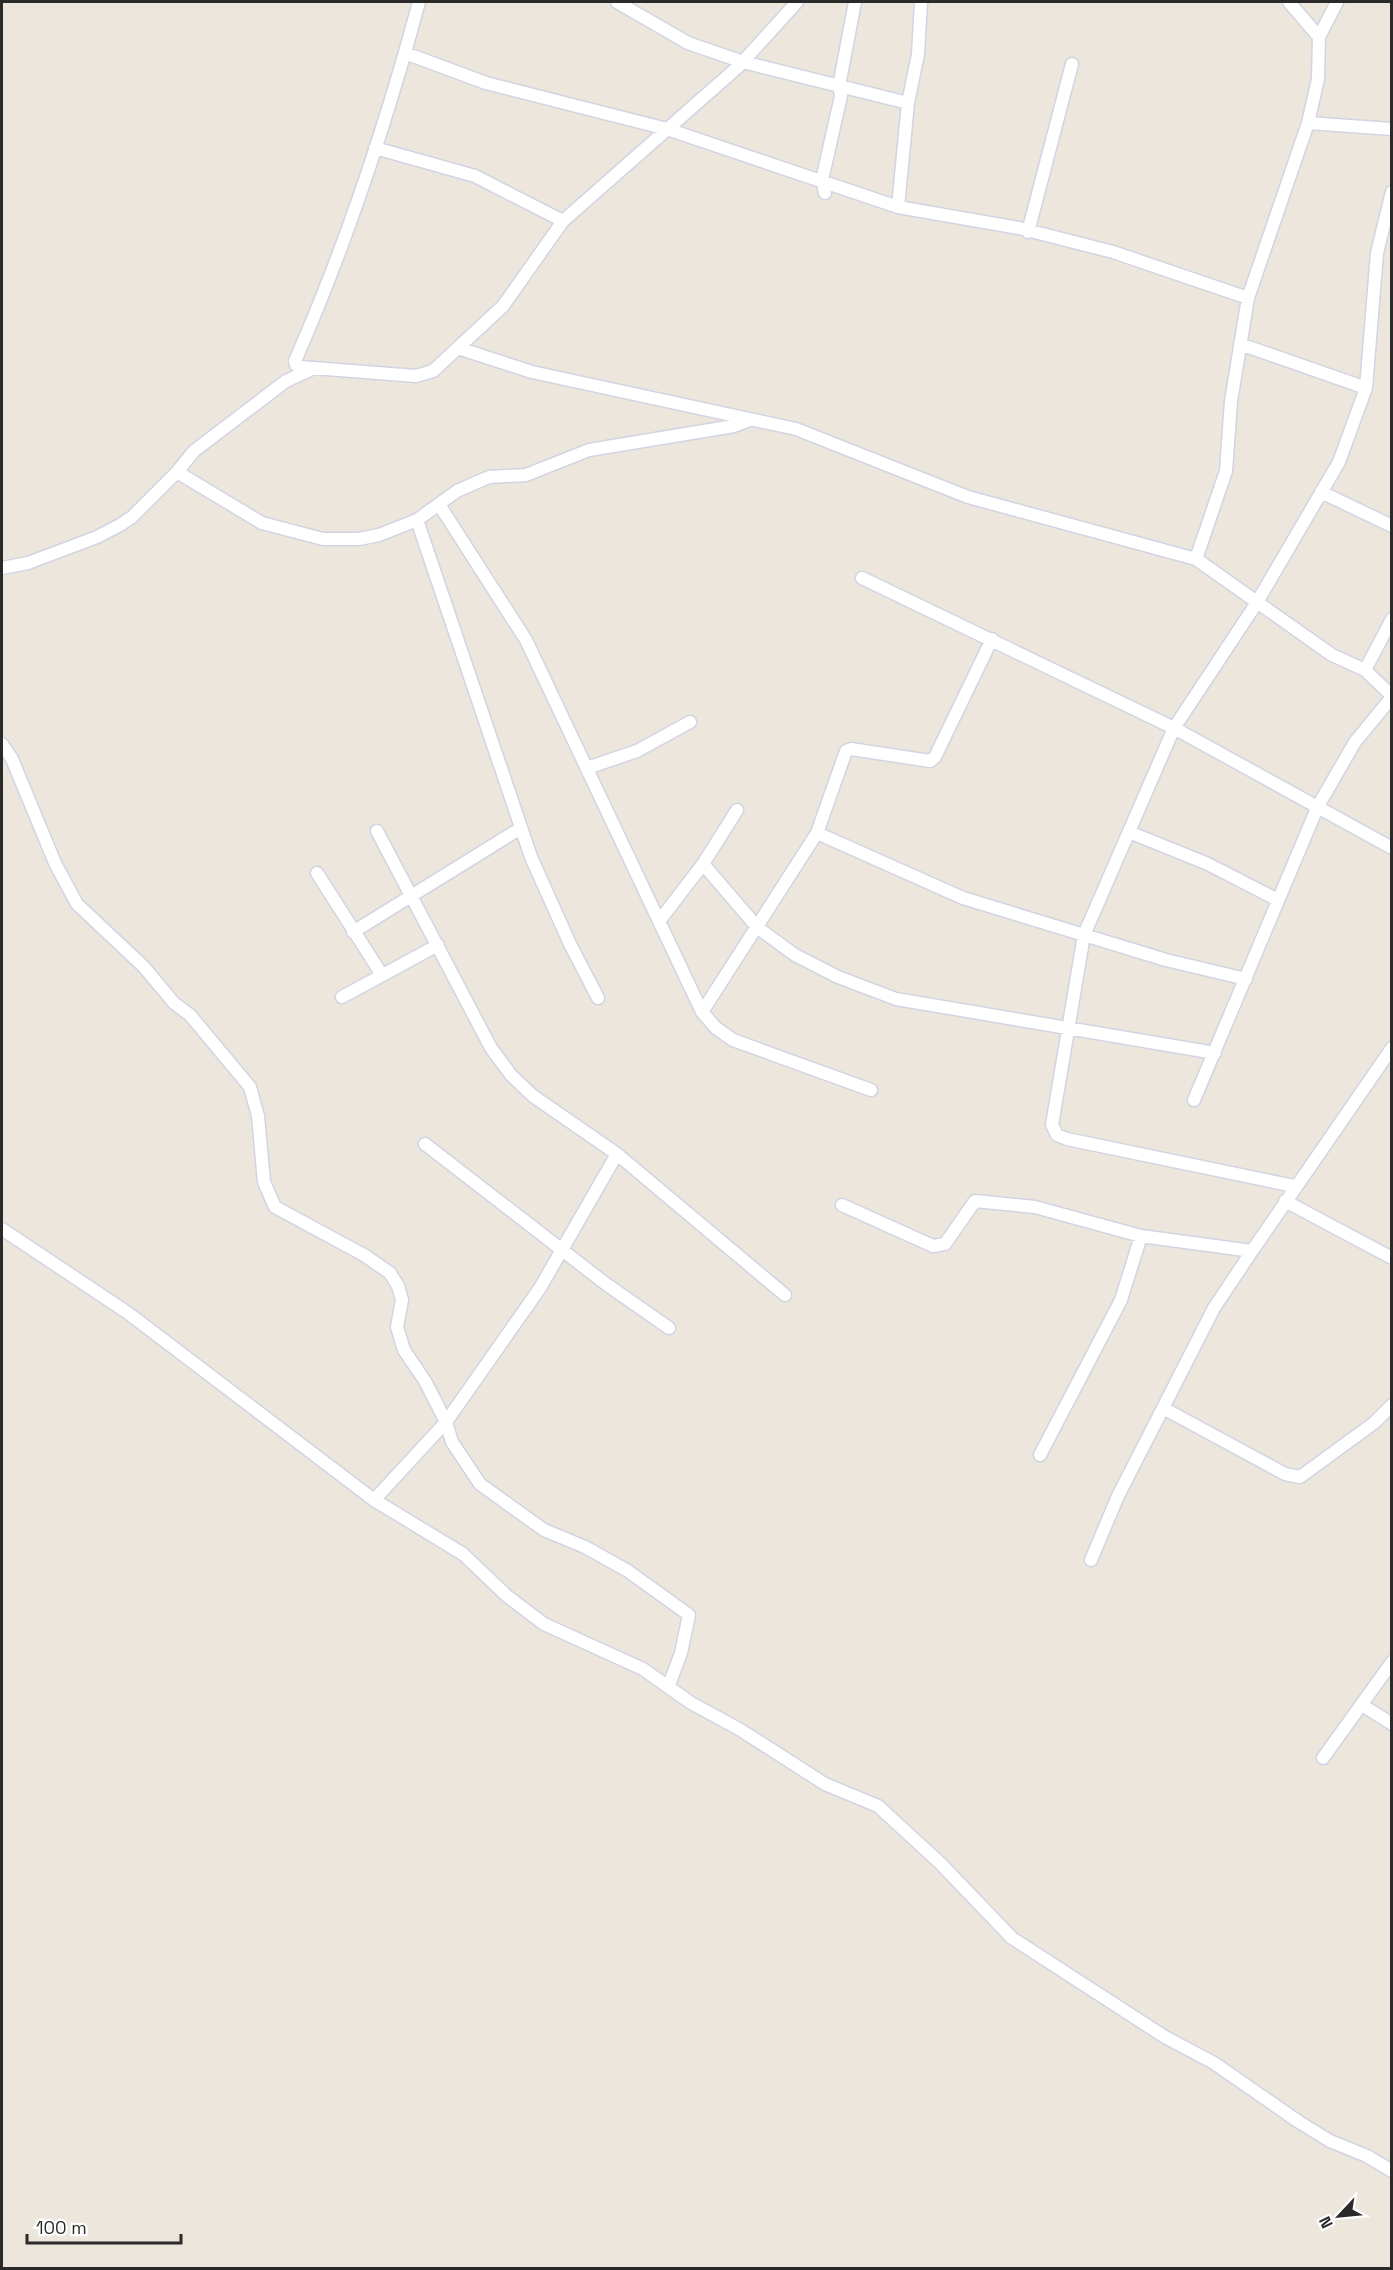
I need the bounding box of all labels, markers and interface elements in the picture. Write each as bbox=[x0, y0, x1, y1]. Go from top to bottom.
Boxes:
north arrow bbox=[1309, 2186, 1369, 2246]
scale bar bbox=[27, 2207, 182, 2245]
text: N bbox=[1314, 2213, 1338, 2232]
text: 100 m bbox=[36, 2216, 87, 2239]

